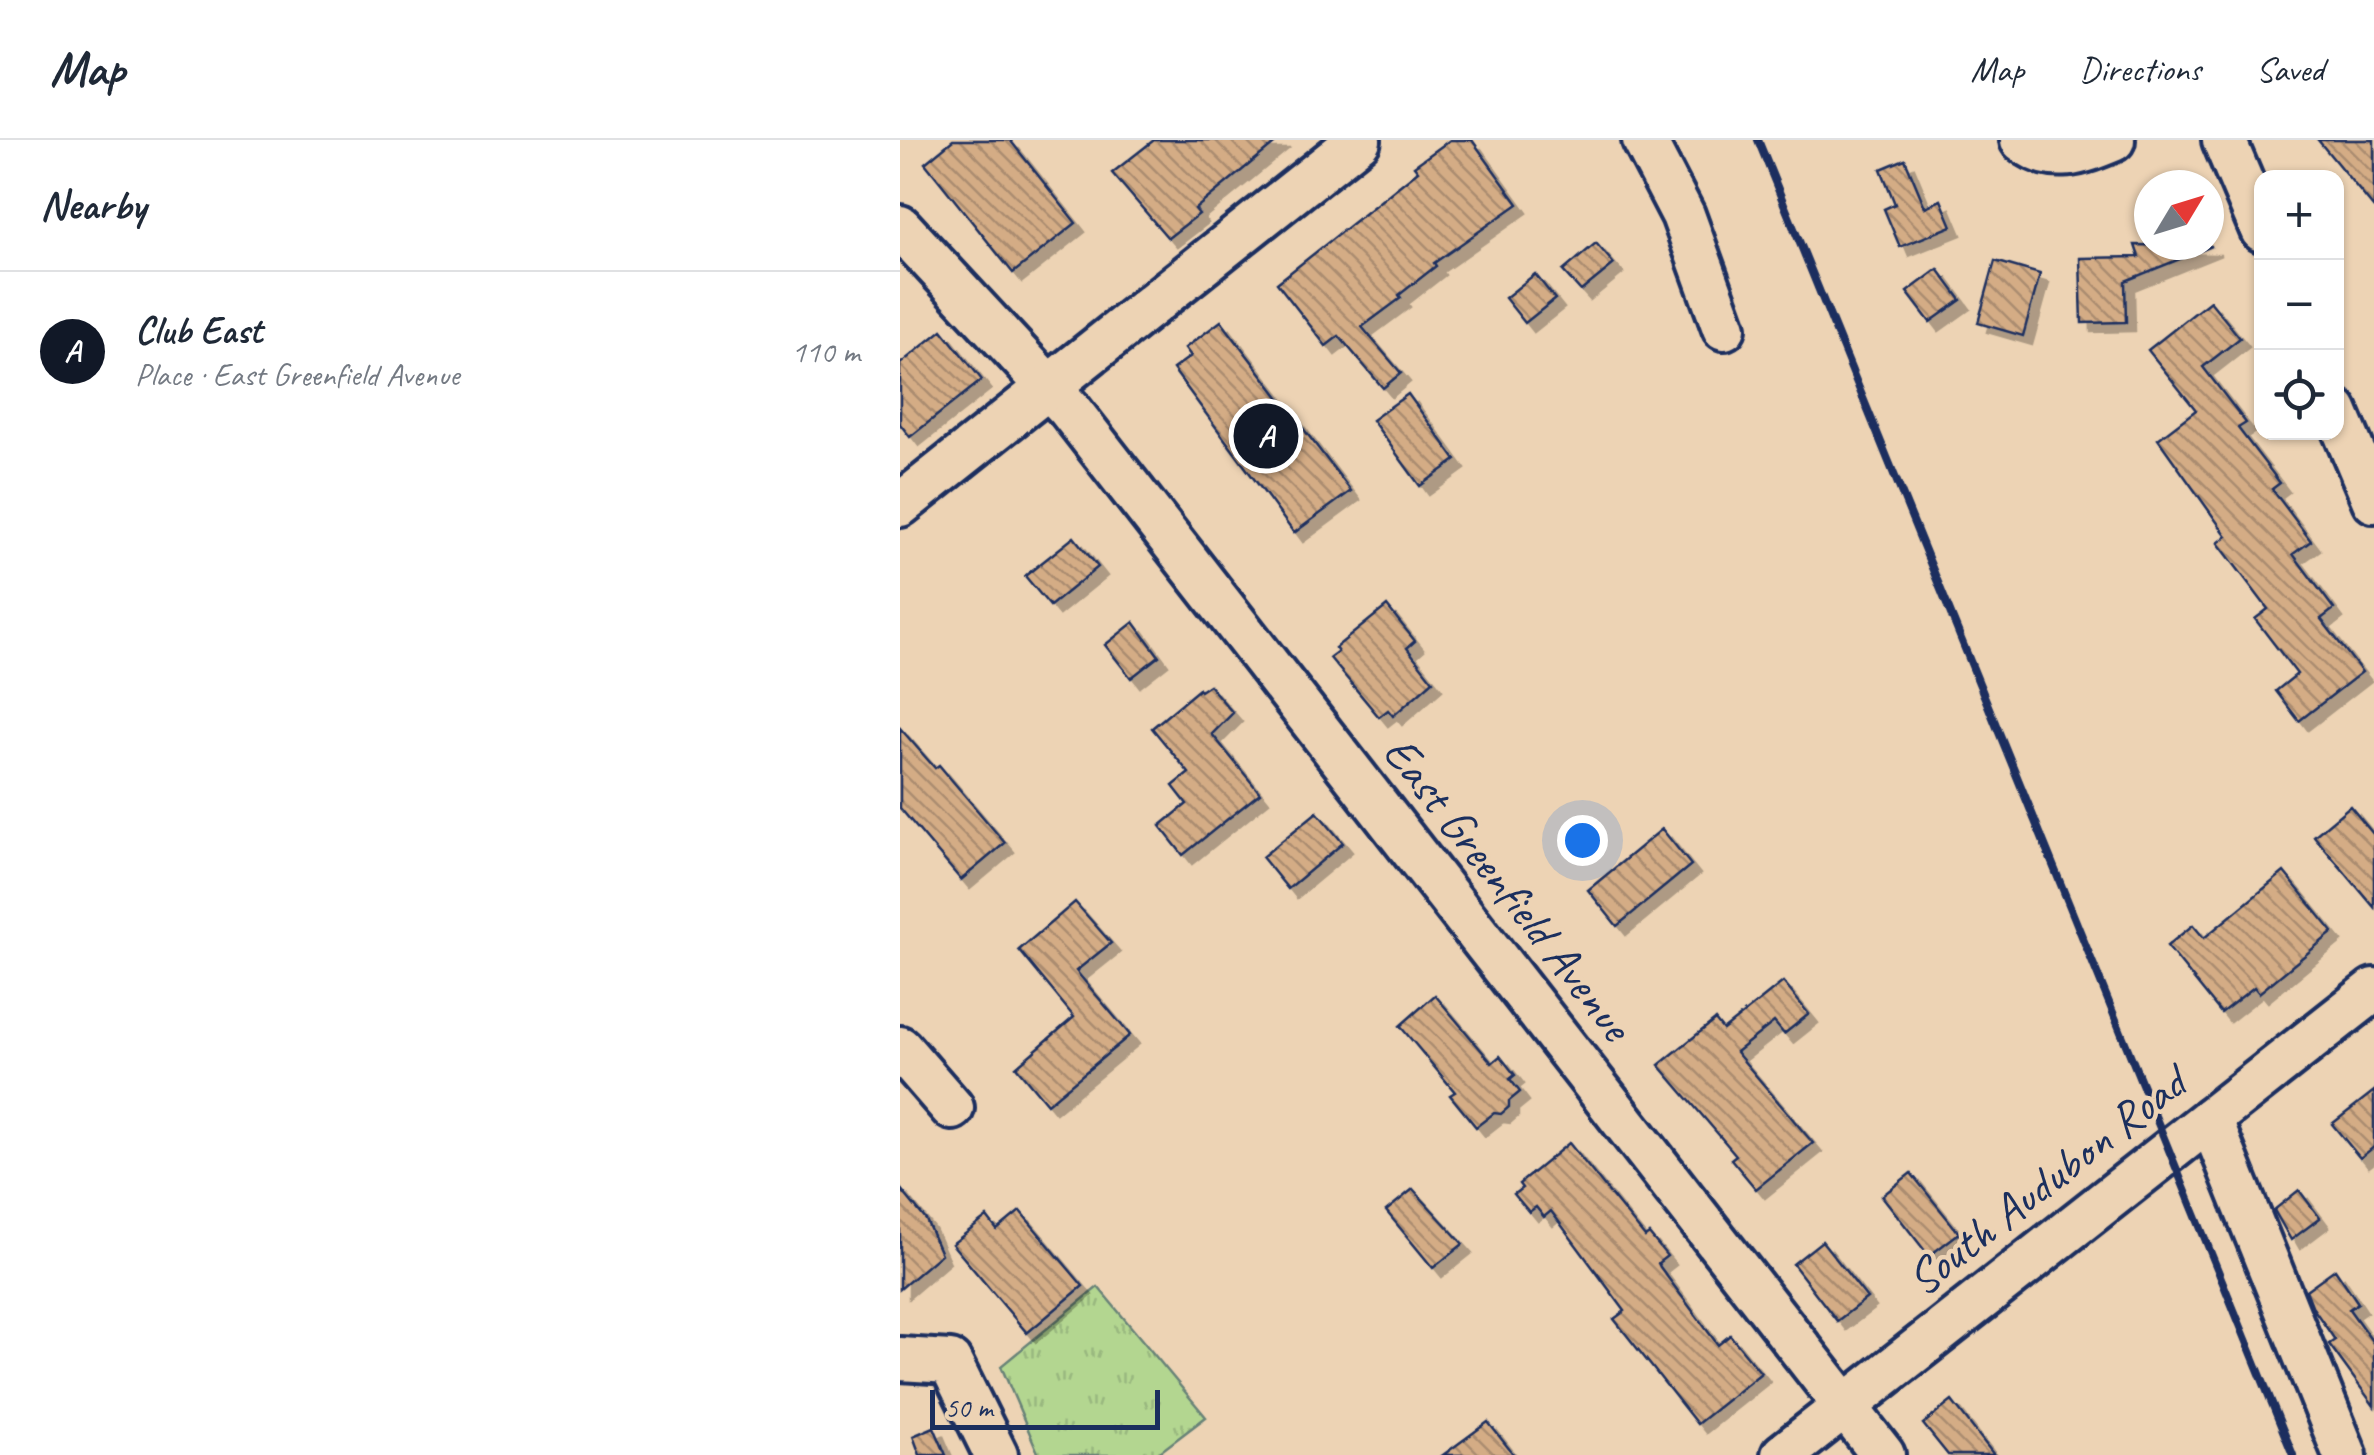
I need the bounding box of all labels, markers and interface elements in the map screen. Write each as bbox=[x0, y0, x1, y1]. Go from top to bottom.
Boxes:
text: Map bbox=[50, 39, 125, 99]
text: Map bbox=[1971, 47, 2024, 92]
text: Directions bbox=[2079, 47, 2201, 92]
text: Saved bbox=[2256, 47, 2324, 92]
north arrow bbox=[2134, 170, 2224, 260]
map controls bbox=[2254, 170, 2344, 440]
button: + bbox=[2254, 170, 2344, 260]
text: Nearby bbox=[40, 179, 146, 232]
button: − bbox=[2254, 260, 2344, 350]
text: Club East bbox=[135, 307, 262, 354]
text: A bbox=[64, 331, 81, 372]
text: 110 m bbox=[791, 331, 860, 372]
button: locate bbox=[2254, 350, 2344, 440]
text: Place · East Greenfield Avenue bbox=[135, 354, 459, 395]
pin: A bbox=[1234, 398, 1298, 474]
street label: East Greenfield Avenue bbox=[1370, 724, 1648, 1055]
your location bbox=[1557, 815, 1608, 866]
street label: South Audubon Road bbox=[1894, 1050, 2202, 1309]
scale bar bbox=[930, 1385, 1160, 1430]
text: 50 m bbox=[945, 1390, 993, 1425]

